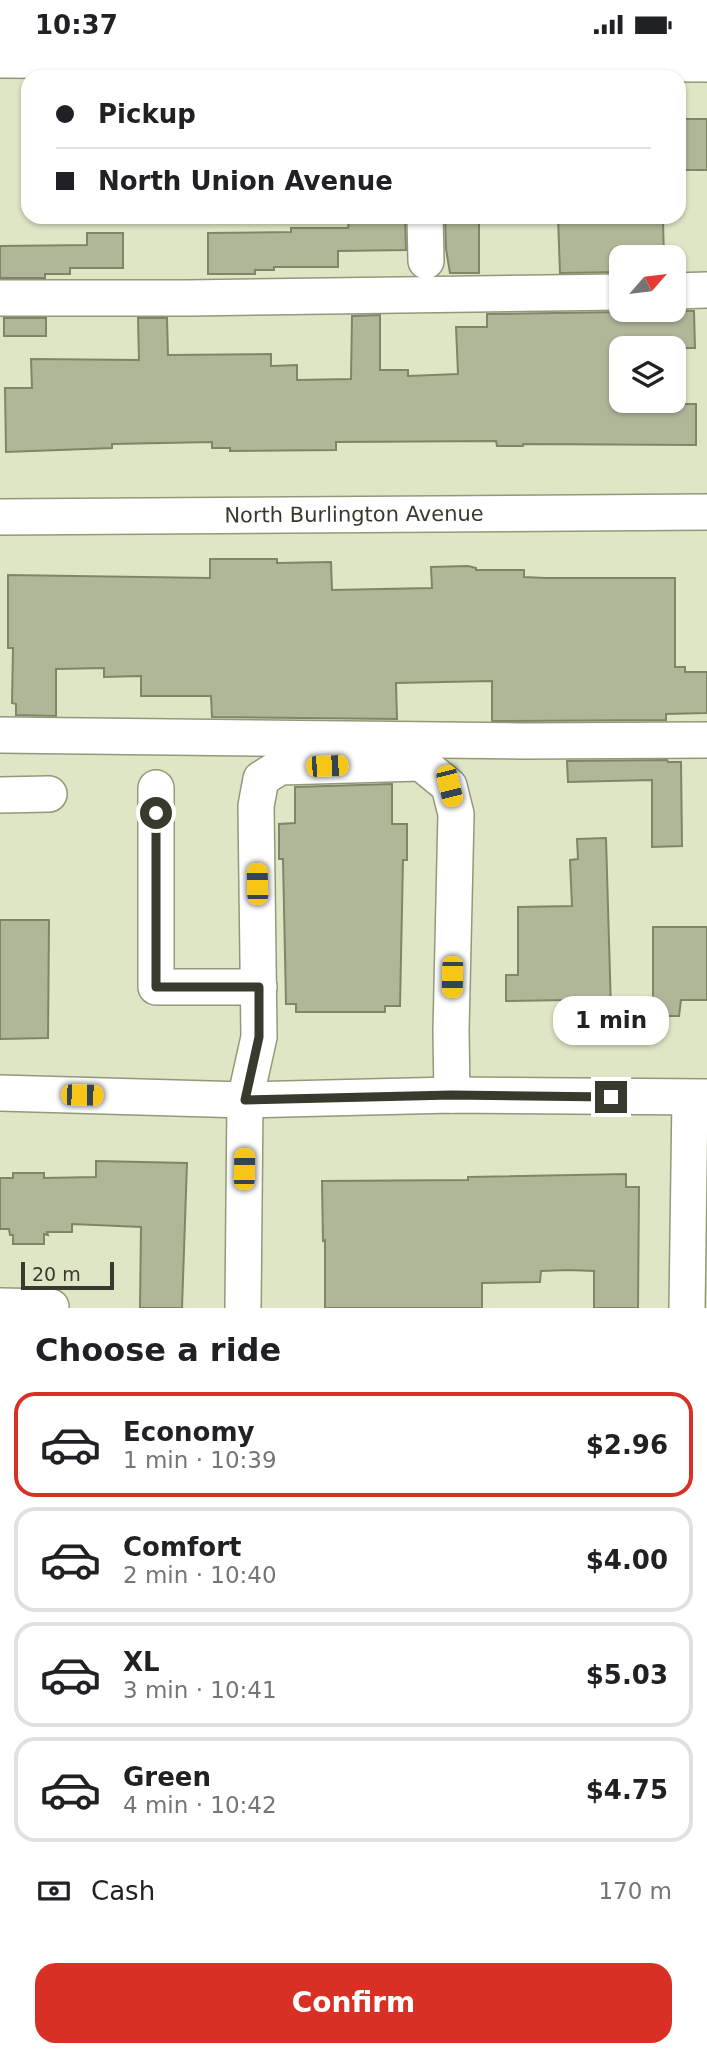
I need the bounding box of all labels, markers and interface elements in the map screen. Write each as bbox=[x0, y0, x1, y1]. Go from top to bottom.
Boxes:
text: 10:37 bbox=[35, 10, 118, 40]
text: Pickup bbox=[98, 99, 196, 129]
text: North Union Avenue bbox=[98, 166, 393, 196]
north arrow bbox=[609, 245, 686, 322]
map controls bbox=[609, 245, 686, 413]
button: layers bbox=[609, 336, 686, 413]
street label: North Burlington Avenue bbox=[224, 502, 484, 527]
car bbox=[306, 755, 349, 777]
car bbox=[434, 763, 465, 809]
route start bbox=[140, 797, 172, 829]
car bbox=[247, 863, 268, 905]
car bbox=[442, 956, 463, 998]
callout: 1 min bbox=[553, 995, 669, 1045]
text: 1 min bbox=[575, 1007, 647, 1033]
route end bbox=[595, 1081, 627, 1113]
car bbox=[61, 1084, 104, 1106]
car bbox=[234, 1148, 255, 1190]
scale bar bbox=[21, 1259, 114, 1291]
text: 20 m bbox=[32, 1263, 81, 1285]
text: Choose a ride bbox=[35, 1331, 281, 1369]
icon: car bbox=[39, 1413, 102, 1476]
text: Economy bbox=[123, 1417, 254, 1447]
text: $2.96 bbox=[586, 1430, 668, 1460]
text: 1 min · 10:39 bbox=[123, 1447, 277, 1473]
icon: car bbox=[39, 1528, 102, 1591]
text: Comfort bbox=[123, 1532, 241, 1562]
text: $4.00 bbox=[586, 1545, 668, 1575]
text: 2 min · 10:40 bbox=[123, 1562, 277, 1588]
icon: car bbox=[39, 1643, 102, 1706]
text: XL bbox=[123, 1647, 160, 1677]
text: $5.03 bbox=[586, 1660, 668, 1690]
text: 3 min · 10:41 bbox=[123, 1677, 277, 1703]
icon: car bbox=[39, 1758, 102, 1821]
text: Green bbox=[123, 1762, 211, 1792]
text: $4.75 bbox=[586, 1775, 668, 1805]
text: 4 min · 10:42 bbox=[123, 1792, 277, 1818]
icon: cash bbox=[35, 1872, 73, 1910]
text: Cash bbox=[91, 1876, 155, 1906]
text: 170 m bbox=[598, 1878, 672, 1904]
button: Confirm bbox=[35, 1963, 672, 2043]

